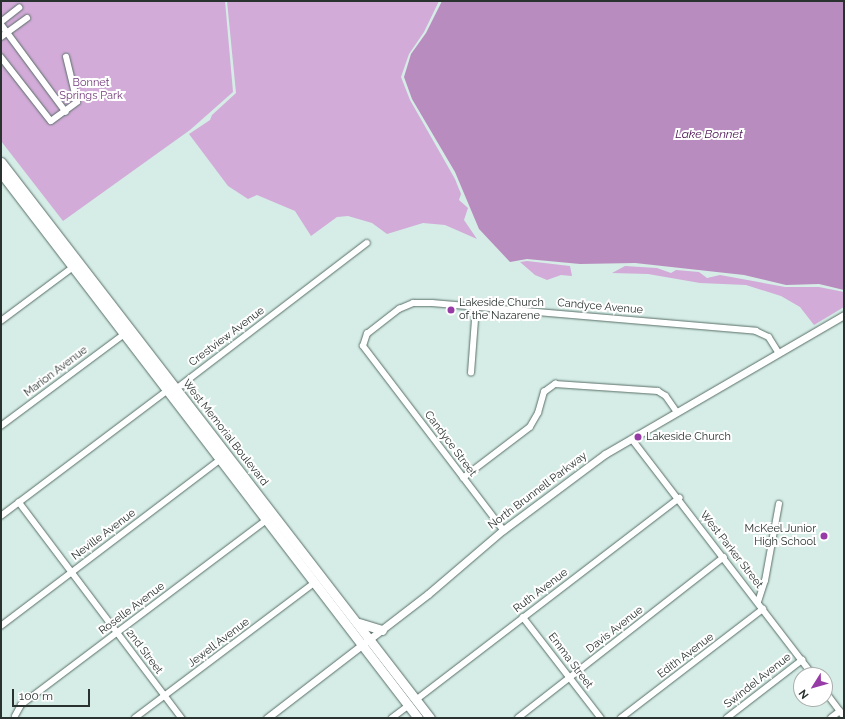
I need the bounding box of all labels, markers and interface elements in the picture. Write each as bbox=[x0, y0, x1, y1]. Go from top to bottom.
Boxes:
park label: Bonnet Springs Park bbox=[59, 77, 123, 103]
water label: Lake Bonnet bbox=[675, 128, 743, 142]
place label: Lakeside Church of the Nazarene bbox=[459, 297, 544, 323]
street label: Candyce Avenue bbox=[556, 297, 644, 317]
street label: Crestview Avenue bbox=[186, 304, 268, 370]
marker: Lakeside Church of the Nazarene bbox=[446, 305, 456, 315]
street label: Marion Avenue bbox=[22, 344, 90, 400]
street label: West Memorial Boulevard bbox=[179, 377, 271, 489]
street label: Candyce Street bbox=[421, 409, 479, 479]
place label: Lakeside Church bbox=[646, 430, 731, 444]
marker: Lakeside Church bbox=[633, 432, 643, 442]
street label: North Brunnell Parkway bbox=[486, 449, 590, 533]
street label: Neville Avenue bbox=[69, 507, 139, 563]
street label: West Parker Street bbox=[697, 509, 765, 591]
place label: McKeel Junior High School bbox=[744, 523, 816, 549]
marker: McKeel Junior High School bbox=[819, 531, 829, 541]
street label: Ruth Avenue bbox=[511, 566, 571, 616]
street label: Roselle Avenue bbox=[96, 580, 168, 638]
street label: Davis Avenue bbox=[584, 604, 646, 656]
street label: Jewell Avenue bbox=[185, 615, 253, 671]
street label: 2nd Street bbox=[123, 627, 165, 677]
street label: Edith Avenue bbox=[655, 630, 717, 682]
street label: Emma Street bbox=[545, 631, 595, 691]
street label: Swindel Avenue bbox=[722, 651, 794, 711]
north arrow bbox=[793, 667, 833, 707]
scale bar bbox=[14, 681, 92, 707]
text: N bbox=[796, 687, 812, 701]
text: 100 m bbox=[19, 689, 53, 703]

